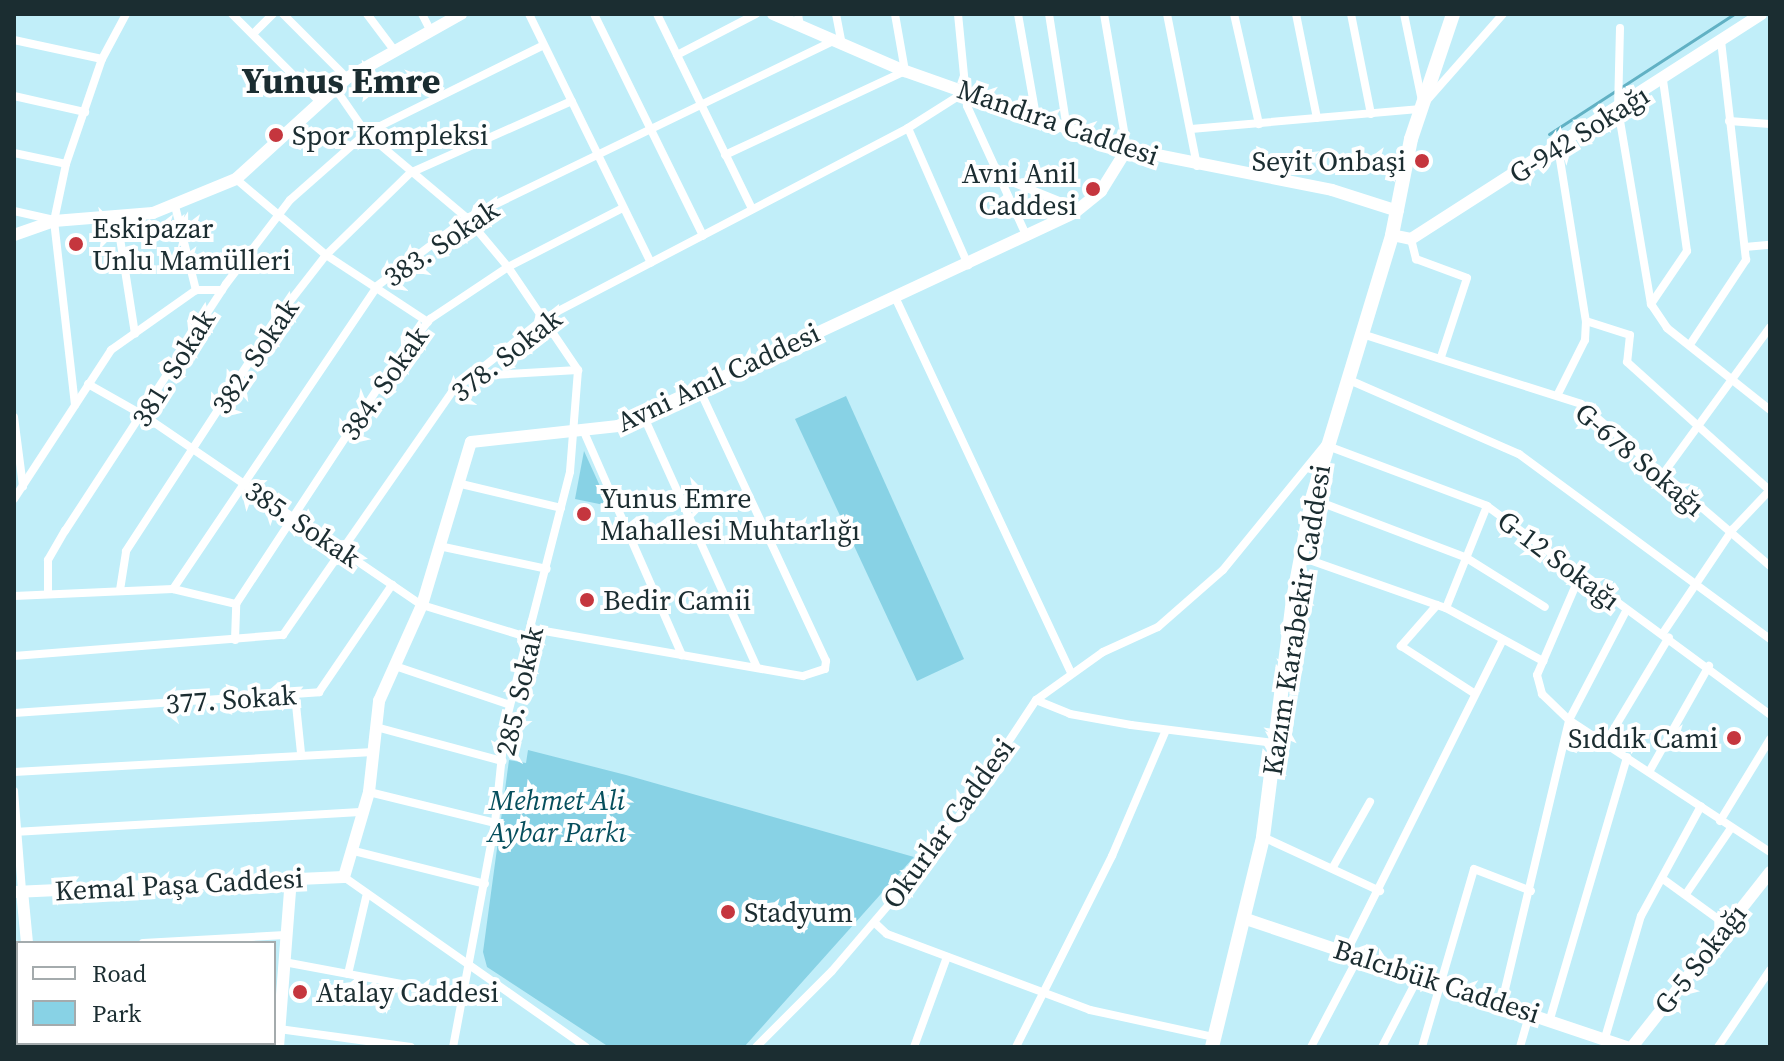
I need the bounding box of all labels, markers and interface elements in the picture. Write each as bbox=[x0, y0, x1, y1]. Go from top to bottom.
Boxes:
district label: Yunus Emre bbox=[241, 59, 441, 103]
street label: Mandıra Caddesi bbox=[953, 72, 1163, 172]
street label: G-942 Sokağı bbox=[1503, 78, 1655, 190]
place label: Spor Kompleksi bbox=[292, 118, 488, 152]
marker: Spor Kompleksi bbox=[267, 126, 285, 144]
place label: Seyit Onbaşi bbox=[1252, 144, 1406, 178]
marker: Seyit Onbaşi bbox=[1413, 152, 1431, 170]
place label: Avni Anil Caddesi bbox=[962, 156, 1077, 222]
marker: Avni Anil Caddesi bbox=[1084, 180, 1102, 198]
street label: 383. Sokak bbox=[377, 192, 505, 294]
place label: Eskipazar Unlu Mamülleri bbox=[92, 211, 291, 277]
marker: Eskipazar Unlu Mamülleri bbox=[67, 235, 85, 253]
street label: 382. Sokak bbox=[204, 292, 306, 420]
street label: 378. Sokak bbox=[444, 301, 568, 409]
street label: 381. Sokak bbox=[124, 303, 222, 433]
street label: Avni Anıl Caddesi bbox=[611, 315, 825, 439]
street label: 384. Sokak bbox=[333, 320, 435, 446]
street label: G-678 Sokağı bbox=[1569, 395, 1711, 523]
street label: Kazım Karabekir Caddesi bbox=[1255, 462, 1337, 778]
street label: 385. Sokak bbox=[239, 473, 367, 575]
place label: Yunus Emre Mahallesi Muhtarlığı bbox=[600, 481, 860, 547]
street label: G-12 Sokağı bbox=[1491, 503, 1627, 617]
marker: Yunus Emre Mahallesi Muhtarlığı bbox=[575, 505, 593, 523]
place label: Bedir Camii bbox=[603, 583, 751, 617]
marker: Bedir Camii bbox=[578, 591, 596, 609]
street label: 285. Sokak bbox=[488, 623, 550, 759]
street label: 377. Sokak bbox=[164, 678, 298, 720]
place label: Sıddık Cami bbox=[1568, 721, 1718, 755]
marker: Sıddık Cami bbox=[1725, 729, 1743, 747]
street label: Okurlar Caddesi bbox=[875, 731, 1021, 915]
park label: Mehmet Ali Aybar Parkı bbox=[487, 783, 627, 849]
street label: Kemal Paşa Caddesi bbox=[54, 861, 304, 907]
place label: Stadyum bbox=[744, 895, 853, 929]
street label: G-5 Sokağı bbox=[1647, 897, 1753, 1021]
marker: Stadyum bbox=[719, 903, 737, 921]
street label: Balcıbük Caddesi bbox=[1330, 932, 1544, 1030]
legend bbox=[16, 941, 276, 1045]
text: Road bbox=[92, 957, 146, 990]
place label: Atalay Caddesi bbox=[316, 975, 499, 1009]
marker: Atalay Caddesi bbox=[291, 983, 309, 1001]
text: Park bbox=[92, 997, 141, 1030]

